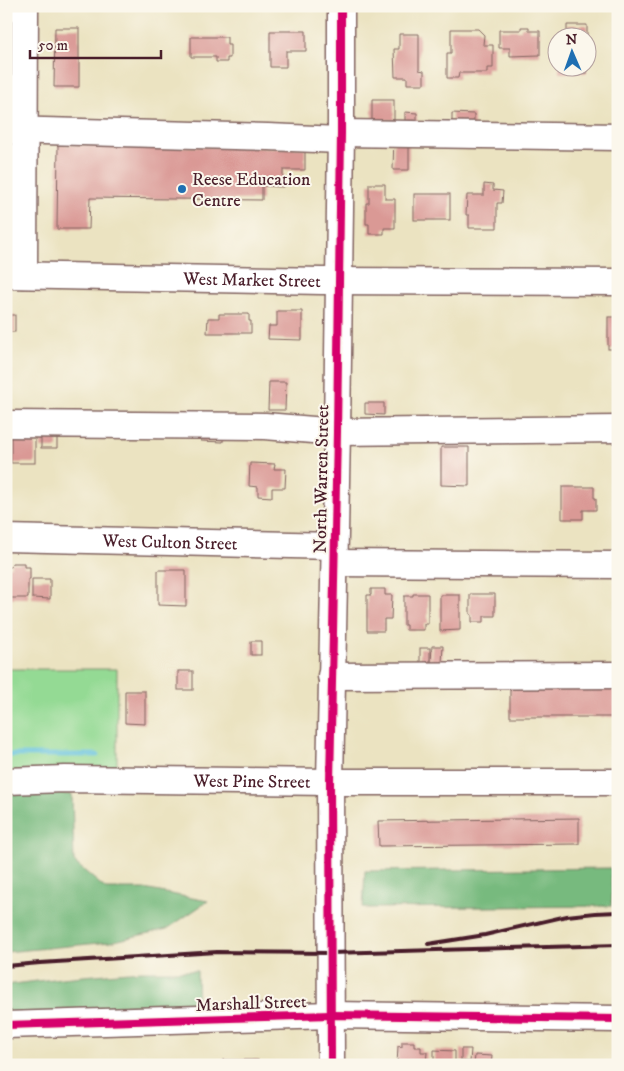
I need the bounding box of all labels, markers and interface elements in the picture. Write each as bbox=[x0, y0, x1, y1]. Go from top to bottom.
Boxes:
scale bar bbox=[30, 28, 161, 60]
north arrow bbox=[546, 28, 596, 78]
text: N bbox=[566, 31, 578, 49]
text: 50 m bbox=[38, 36, 68, 55]
place label: Reese Education Centre bbox=[192, 169, 311, 212]
marker: Reese Education Centre bbox=[176, 183, 188, 195]
street label: West Market Street bbox=[182, 268, 321, 293]
street label: North Warren Street bbox=[310, 404, 334, 554]
street label: West Culton Street bbox=[101, 530, 238, 556]
street label: West Pine Street bbox=[192, 770, 311, 794]
street label: Marshall Street bbox=[195, 991, 307, 1017]

